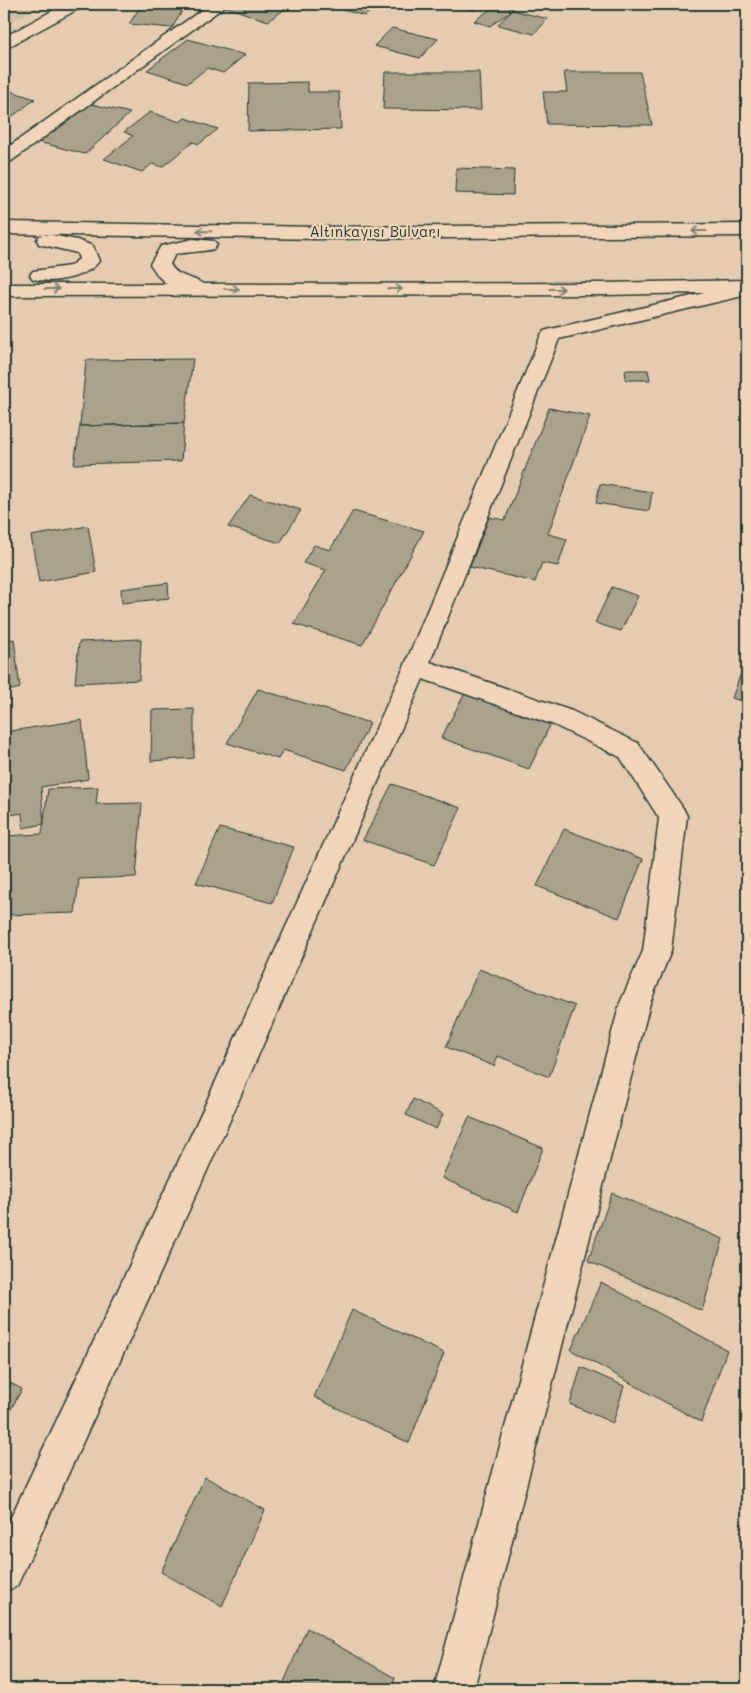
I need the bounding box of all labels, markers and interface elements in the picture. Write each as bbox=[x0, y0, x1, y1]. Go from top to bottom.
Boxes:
street label: Altınkayısı Bulvarı bbox=[309, 221, 441, 241]
one-way arrow bbox=[196, 226, 212, 236]
one-way arrow bbox=[691, 226, 707, 236]
one-way arrow bbox=[44, 284, 60, 294]
one-way arrow bbox=[224, 284, 240, 294]
one-way arrow bbox=[386, 284, 403, 294]
one-way arrow bbox=[549, 284, 565, 294]

